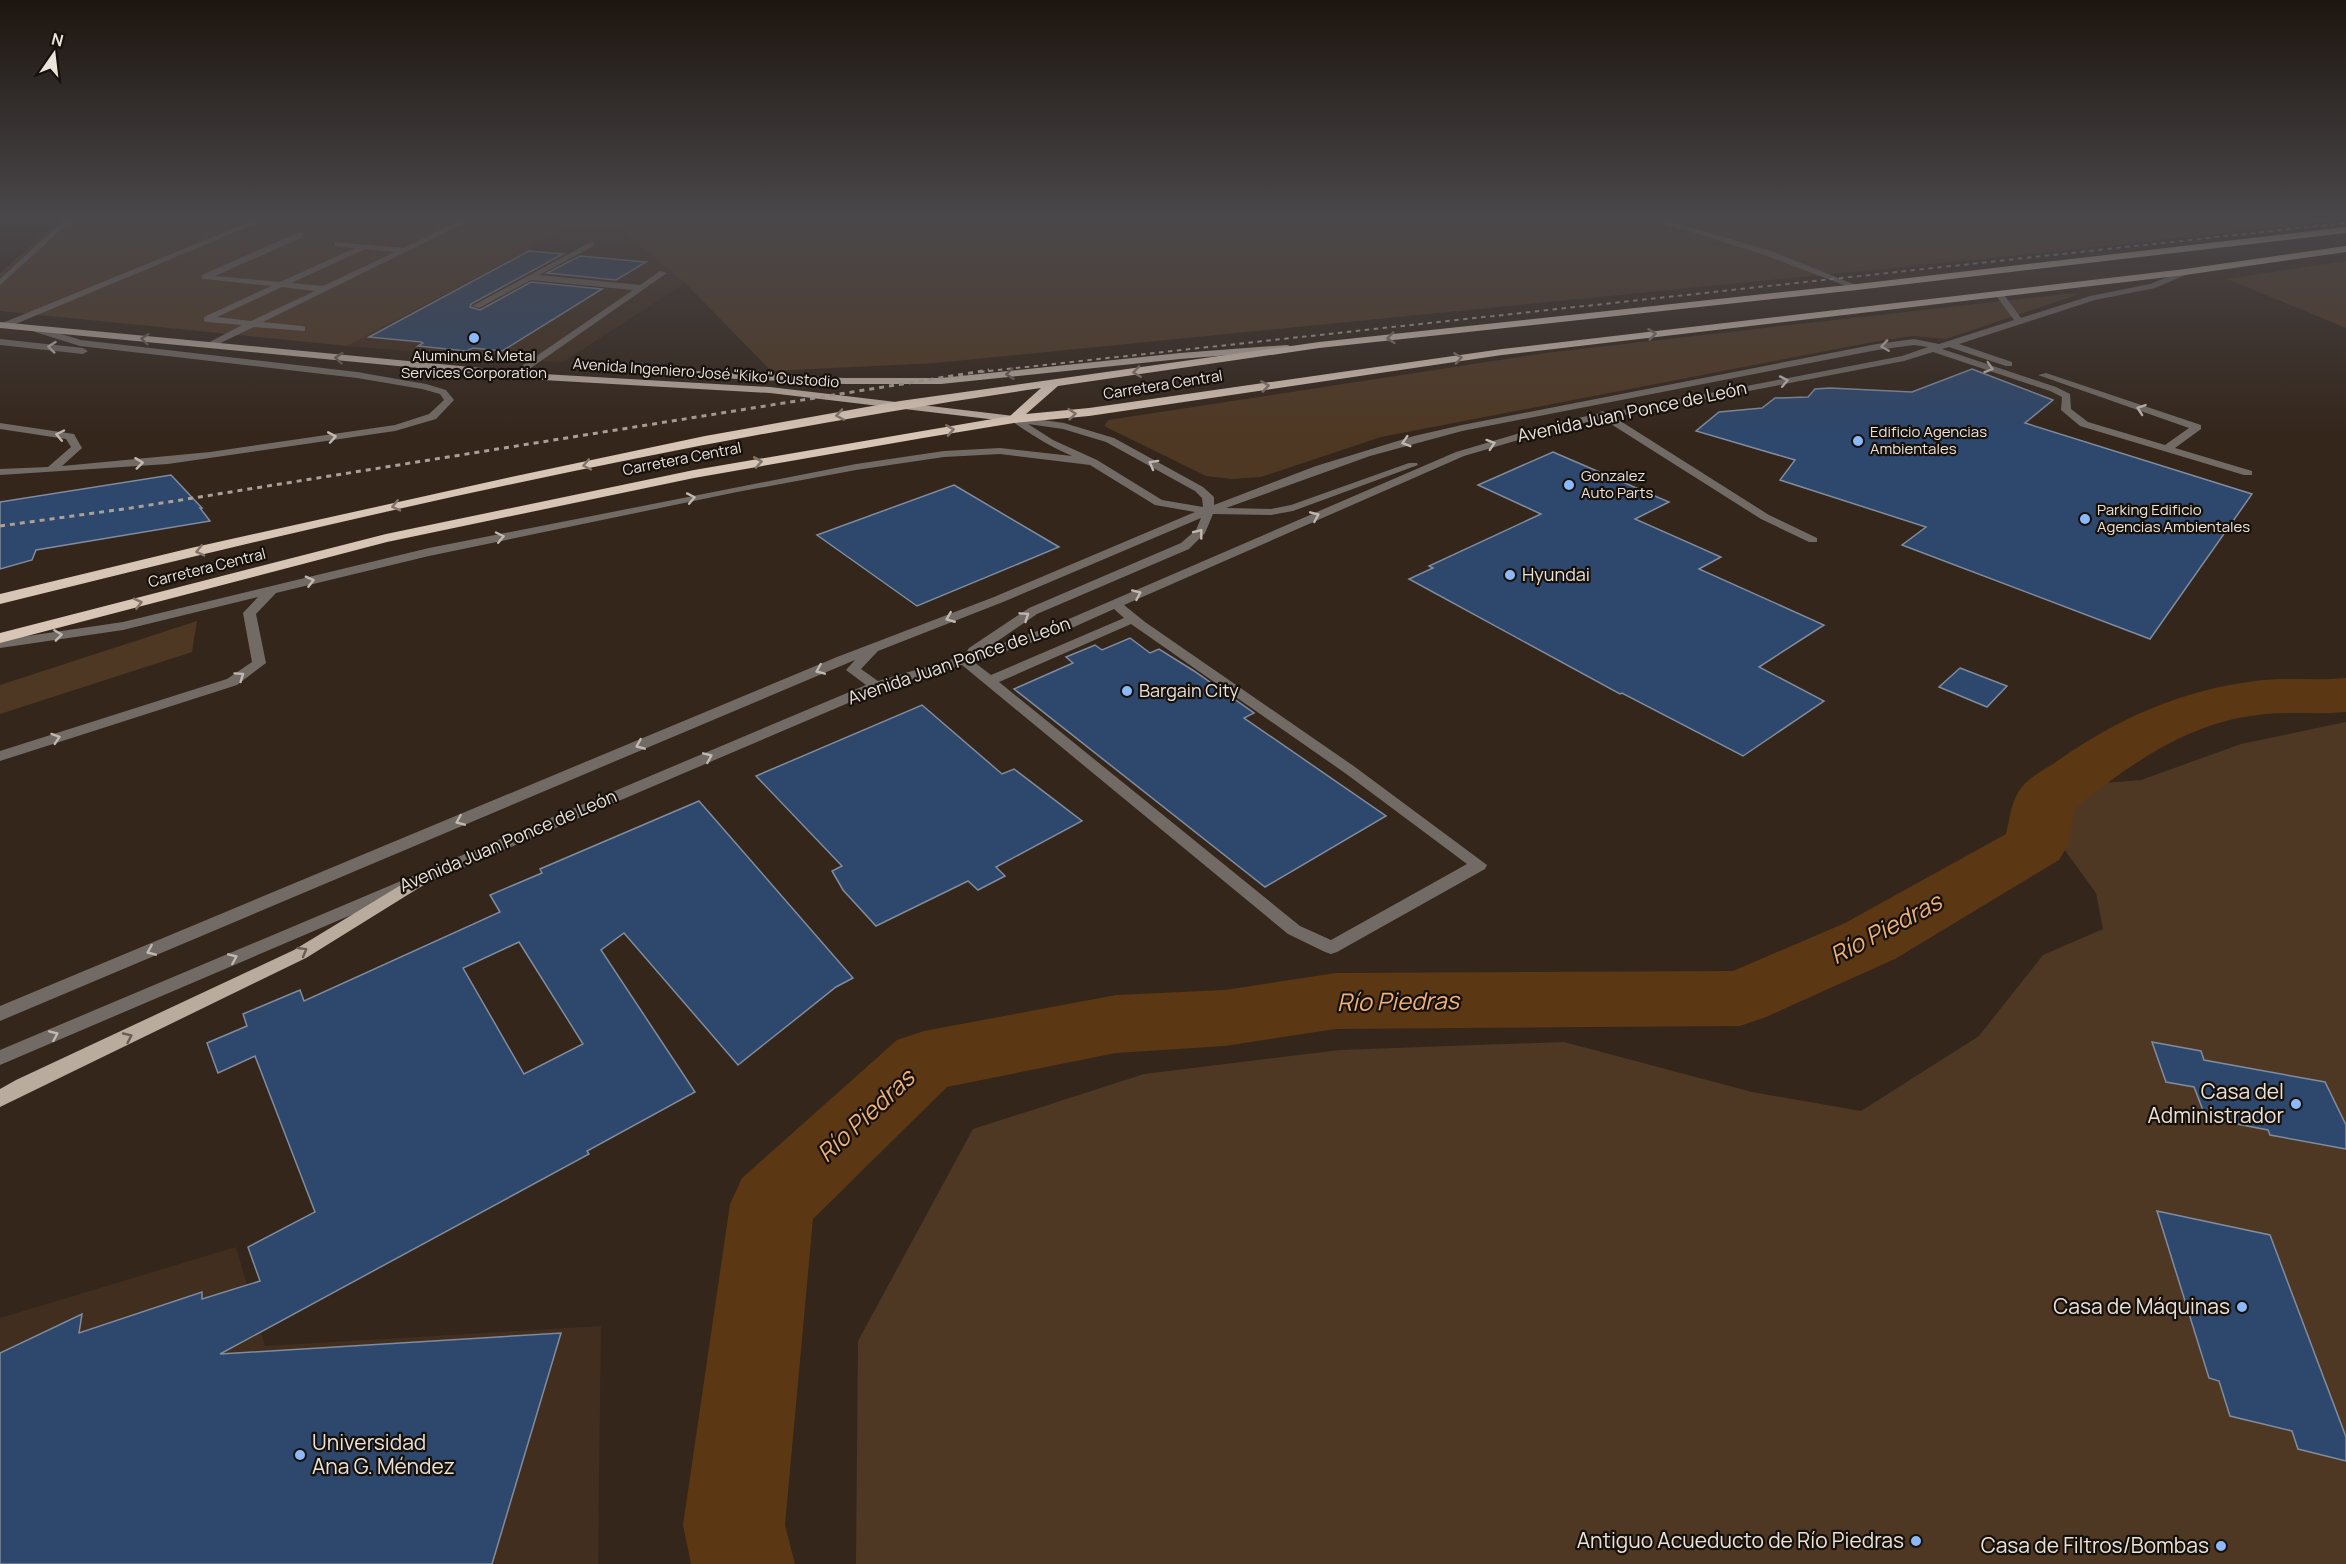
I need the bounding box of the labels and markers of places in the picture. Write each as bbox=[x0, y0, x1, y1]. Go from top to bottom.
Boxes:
marker: Aluminum & Metal Services Corporation bbox=[467, 331, 481, 345]
place label: Aluminum & Metal Services Corporation bbox=[401, 345, 547, 383]
place label: Edificio Agencias Ambientales bbox=[1870, 421, 1987, 459]
marker: Edificio Agencias Ambientales bbox=[1851, 434, 1865, 448]
place label: Gonzalez Auto Parts bbox=[1581, 465, 1653, 503]
marker: Gonzalez Auto Parts bbox=[1562, 478, 1576, 492]
place label: Parking Edificio Agencias Ambientales bbox=[2097, 499, 2250, 537]
marker: Parking Edificio Agencias Ambientales bbox=[2078, 512, 2092, 526]
place label: Hyundai bbox=[1522, 562, 1590, 586]
marker: Hyundai bbox=[1503, 568, 1517, 582]
place label: Bargain City bbox=[1139, 678, 1239, 702]
marker: Bargain City bbox=[1120, 684, 1134, 698]
place label: Casa del Administrador bbox=[2147, 1077, 2284, 1129]
marker: Casa del Administrador bbox=[2289, 1097, 2303, 1111]
place label: Casa de Máquinas bbox=[2053, 1292, 2230, 1320]
marker: Casa de Máquinas bbox=[2235, 1300, 2249, 1314]
place label: Universidad Ana G. Méndez bbox=[312, 1428, 455, 1480]
marker: Universidad Ana G. Méndez bbox=[293, 1448, 307, 1462]
place label: Antiguo Acueducto de Río Piedras bbox=[1577, 1526, 1904, 1554]
place label: Casa de Filtros/Bombas bbox=[1981, 1531, 2209, 1559]
marker: Antiguo Acueducto de Río Piedras bbox=[1909, 1534, 1923, 1548]
marker: Casa de Filtros/Bombas bbox=[2214, 1539, 2228, 1553]

